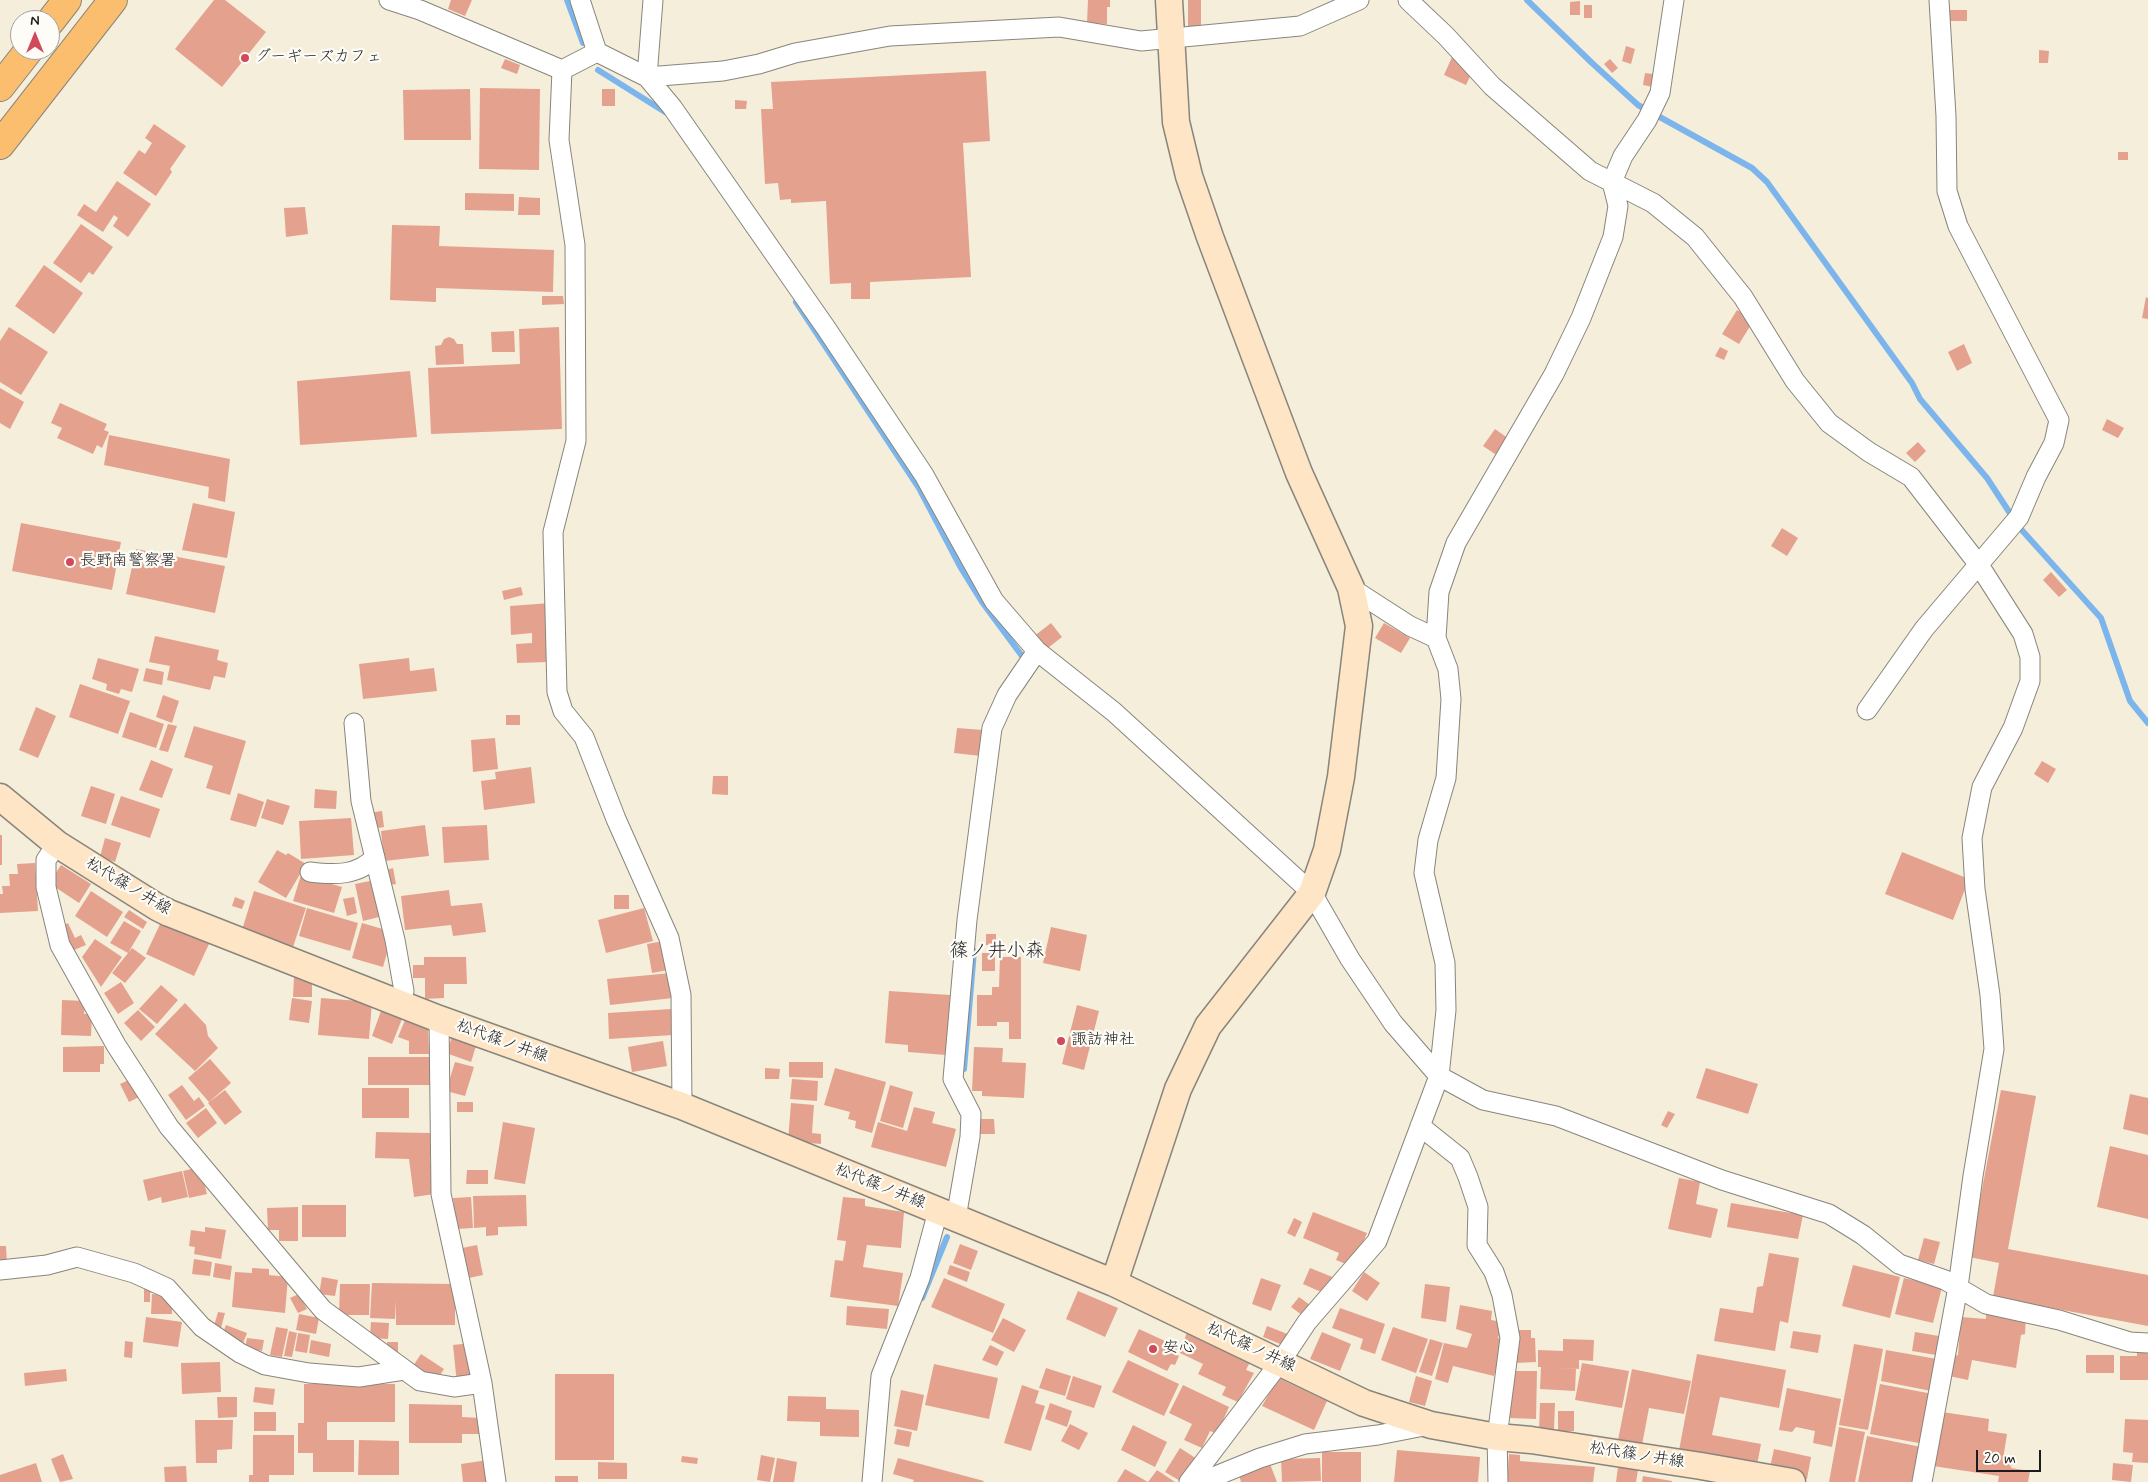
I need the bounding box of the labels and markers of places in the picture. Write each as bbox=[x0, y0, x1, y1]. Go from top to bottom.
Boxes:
place label: グーギーズカフェ bbox=[255, 48, 382, 68]
marker: グーギーズカフェ bbox=[239, 52, 251, 64]
place label: 長野南警察署 bbox=[80, 552, 176, 572]
marker: 長野南警察署 bbox=[64, 556, 76, 568]
place label: 諏訪神社 bbox=[1071, 1031, 1135, 1051]
marker: 諏訪神社 bbox=[1055, 1035, 1067, 1047]
place label: 安心 bbox=[1163, 1339, 1195, 1359]
marker: 安心 bbox=[1147, 1343, 1159, 1355]

